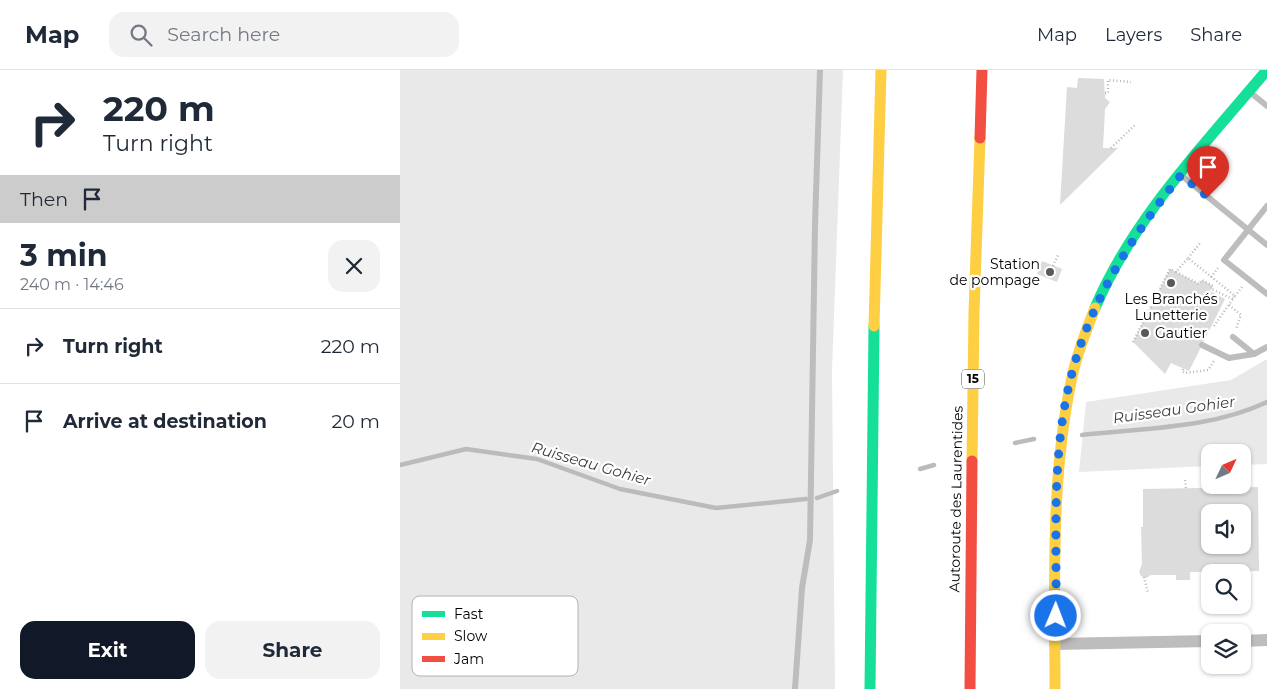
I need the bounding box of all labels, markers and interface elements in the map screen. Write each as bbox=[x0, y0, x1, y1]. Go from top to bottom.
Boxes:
search box bbox=[109, 12, 459, 57]
text: Map bbox=[25, 20, 79, 49]
icon: search bbox=[127, 21, 155, 49]
text: Search here bbox=[167, 23, 280, 46]
text: Map bbox=[1037, 24, 1077, 46]
text: Layers bbox=[1105, 24, 1162, 46]
text: Share bbox=[1190, 24, 1242, 46]
text: 220 m bbox=[103, 87, 215, 130]
icon: right bbox=[20, 90, 85, 155]
text: Turn right bbox=[103, 130, 213, 157]
pin bbox=[1187, 146, 1229, 197]
icon: arrive bbox=[1194, 153, 1222, 181]
icon: arrive bbox=[78, 185, 106, 213]
text: Then bbox=[20, 188, 68, 211]
text: 3 min bbox=[20, 237, 107, 274]
button: close bbox=[328, 240, 380, 292]
place label: Station de pompage bbox=[950, 255, 1040, 289]
marker: Station de pompage bbox=[1044, 266, 1056, 278]
text: 240 m · 14:46 bbox=[20, 275, 124, 294]
marker: Les Branchés Lunetterie bbox=[1165, 277, 1177, 289]
place label: Les Branchés Lunetterie bbox=[1125, 290, 1218, 324]
place label: Gautier bbox=[1155, 324, 1207, 342]
marker: Gautier bbox=[1139, 327, 1151, 339]
icon: right bbox=[20, 332, 48, 360]
text: Turn right bbox=[63, 335, 163, 358]
text: 220 m bbox=[321, 335, 380, 358]
road number: 15 bbox=[962, 370, 984, 388]
water label: Ruisseau Gohier bbox=[1112, 391, 1237, 427]
street label: Autoroute des Laurentides bbox=[945, 405, 967, 592]
icon: arrive bbox=[20, 407, 48, 435]
text: Arrive at destination bbox=[63, 410, 267, 433]
text: 20 m bbox=[332, 410, 380, 433]
water label: Ruisseau Gohier bbox=[529, 437, 654, 490]
north arrow bbox=[1201, 444, 1251, 494]
map controls bbox=[1201, 444, 1251, 674]
button: sound bbox=[1201, 504, 1251, 554]
button: search bbox=[1201, 564, 1251, 614]
position arrow bbox=[1029, 589, 1081, 641]
legend bbox=[412, 596, 578, 676]
text: Fast bbox=[454, 605, 484, 623]
button: Exit bbox=[20, 621, 195, 679]
button: Share bbox=[205, 621, 380, 679]
button: layers bbox=[1201, 624, 1251, 674]
text: Slow bbox=[454, 627, 488, 645]
text: Jam bbox=[453, 650, 484, 668]

